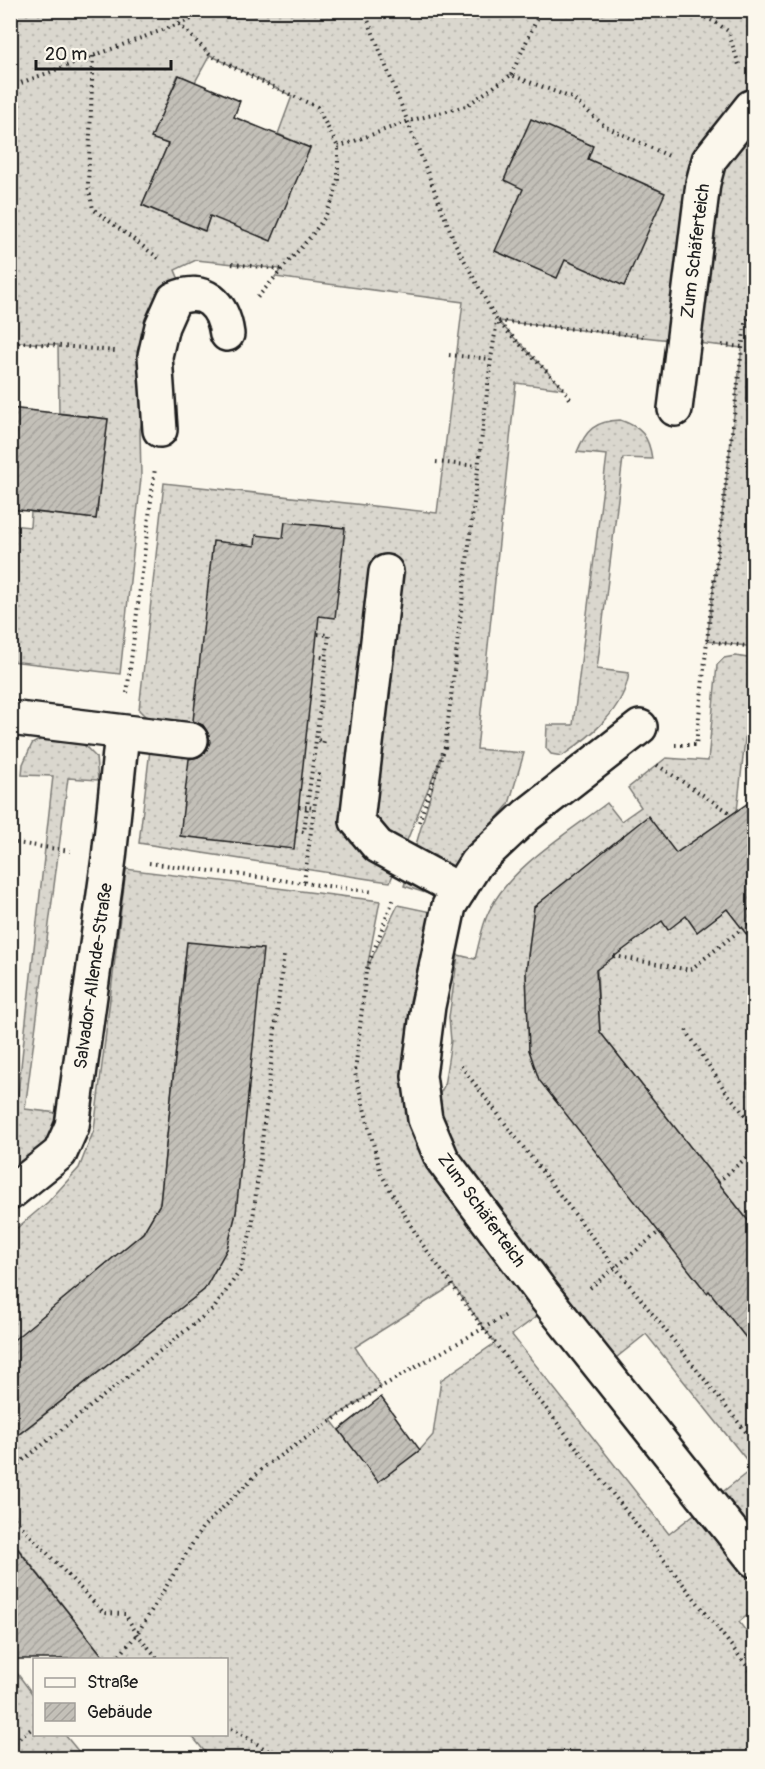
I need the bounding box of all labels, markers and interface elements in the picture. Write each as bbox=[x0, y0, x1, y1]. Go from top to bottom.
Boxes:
scale bar bbox=[36, 33, 171, 71]
text: 20 m bbox=[45, 43, 87, 66]
street label: Zum Schäferteich bbox=[676, 182, 715, 320]
street label: Salvador-Allende-Straße bbox=[69, 881, 118, 1071]
street label: Zum Schäferteich bbox=[432, 1149, 531, 1272]
legend bbox=[33, 1658, 228, 1736]
text: Straße bbox=[87, 1671, 138, 1694]
text: Gebäude bbox=[87, 1701, 152, 1724]

